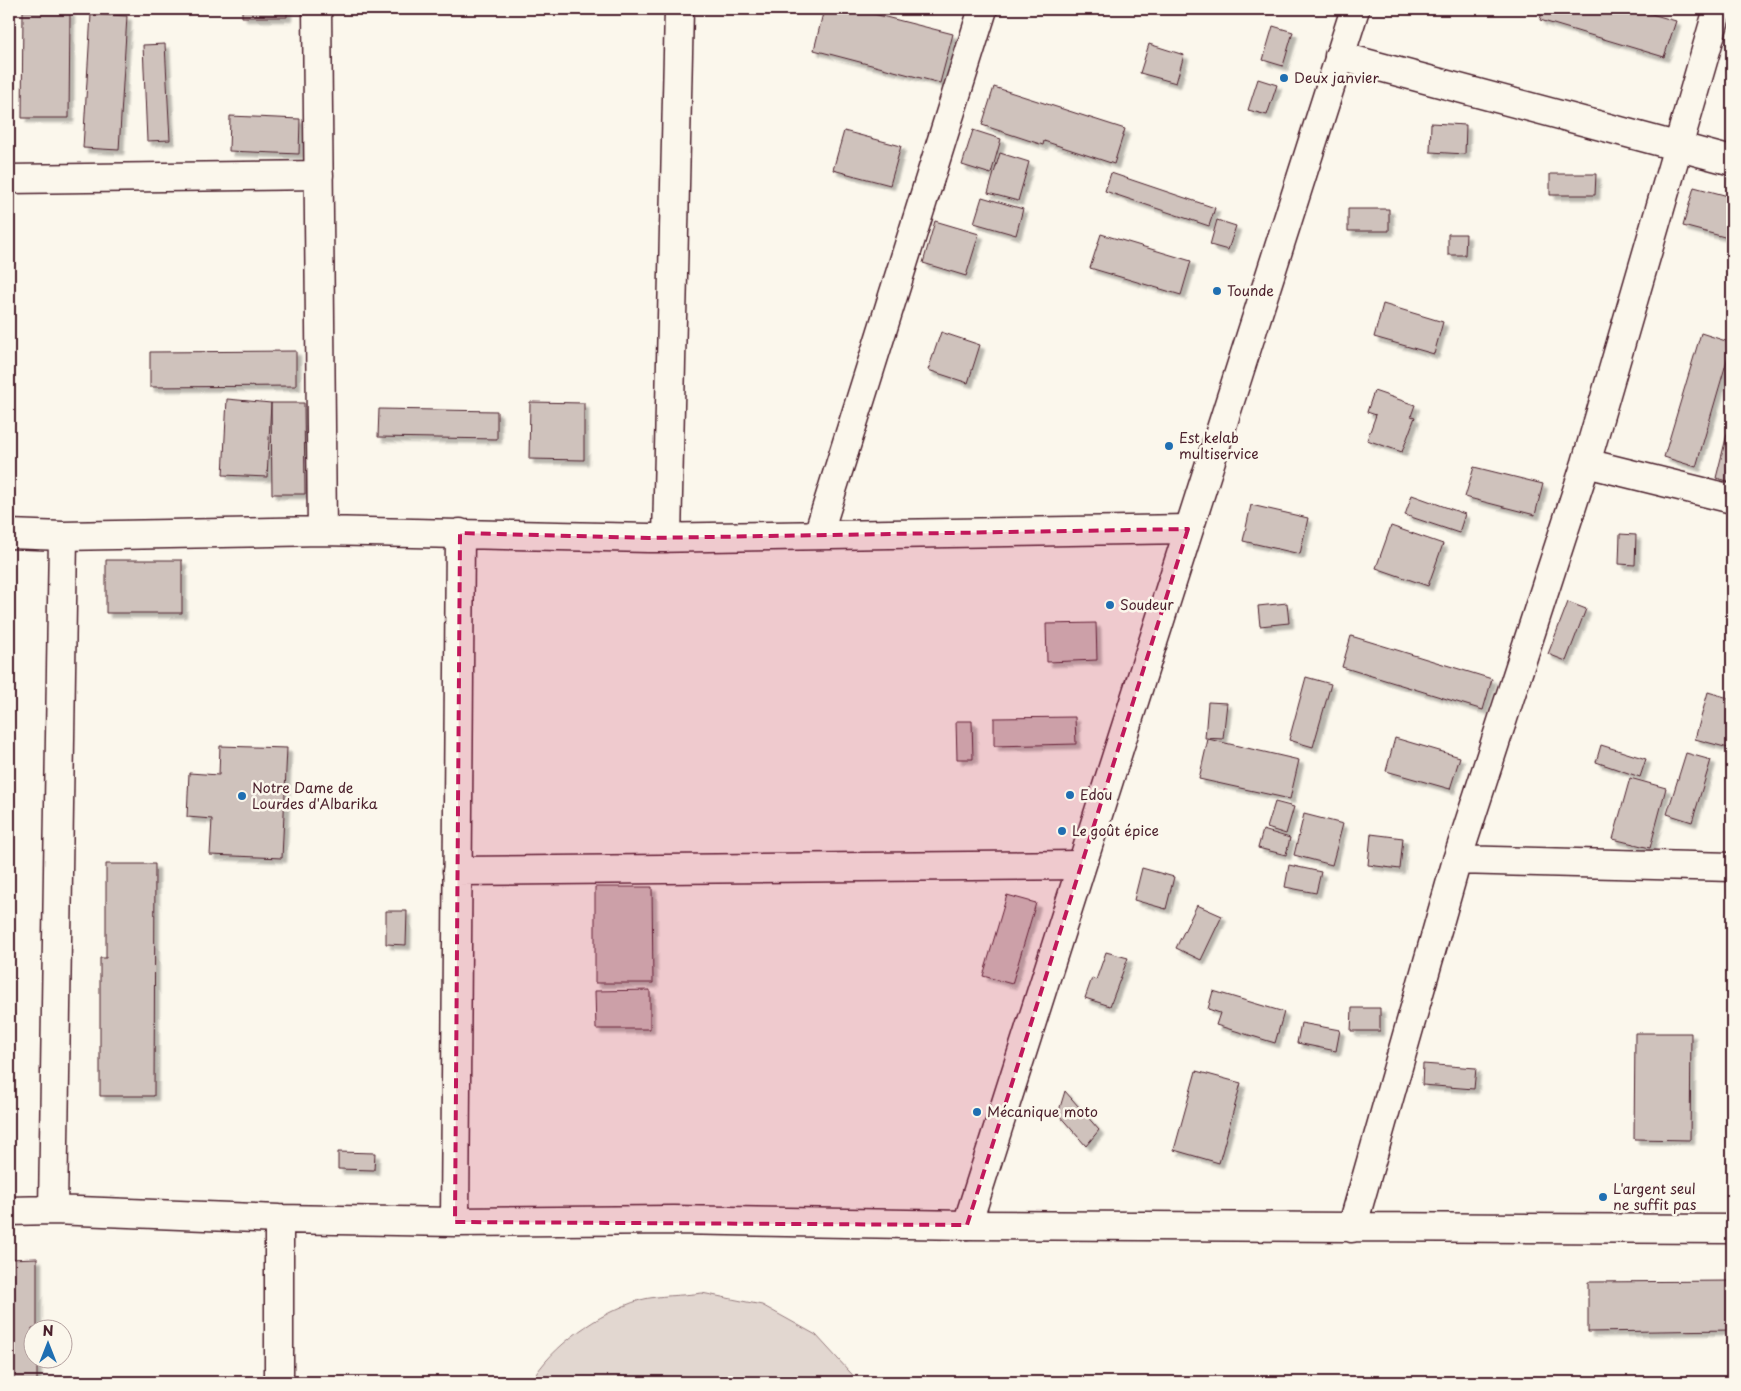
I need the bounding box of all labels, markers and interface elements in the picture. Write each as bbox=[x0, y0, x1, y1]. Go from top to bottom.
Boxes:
place label: Deux janvier bbox=[1294, 67, 1380, 88]
marker: Deux janvier bbox=[1278, 72, 1290, 84]
place label: Tounde bbox=[1227, 280, 1274, 301]
marker: Tounde bbox=[1211, 285, 1223, 297]
place label: Est kelab multiservice bbox=[1179, 427, 1259, 464]
marker: Est kelab multiservice bbox=[1163, 440, 1175, 452]
place label: Soudeur bbox=[1120, 594, 1174, 615]
marker: Soudeur bbox=[1104, 599, 1116, 611]
place label: Notre Dame de Lourdes d'Albarika bbox=[252, 777, 378, 814]
place label: Edou bbox=[1080, 784, 1112, 805]
marker: Edou bbox=[1064, 789, 1076, 801]
marker: Notre Dame de Lourdes d'Albarika bbox=[236, 790, 248, 802]
place label: Le goût épice bbox=[1072, 820, 1159, 841]
marker: Le goût épice bbox=[1056, 825, 1068, 837]
place label: Mécanique moto bbox=[987, 1101, 1098, 1122]
marker: Mécanique moto bbox=[971, 1106, 983, 1118]
place label: L'argent seul ne suffit pas bbox=[1613, 1178, 1696, 1215]
marker: L'argent seul ne suffit pas bbox=[1597, 1191, 1609, 1203]
north arrow bbox=[22, 1318, 72, 1368]
text: N bbox=[42, 1320, 54, 1341]

